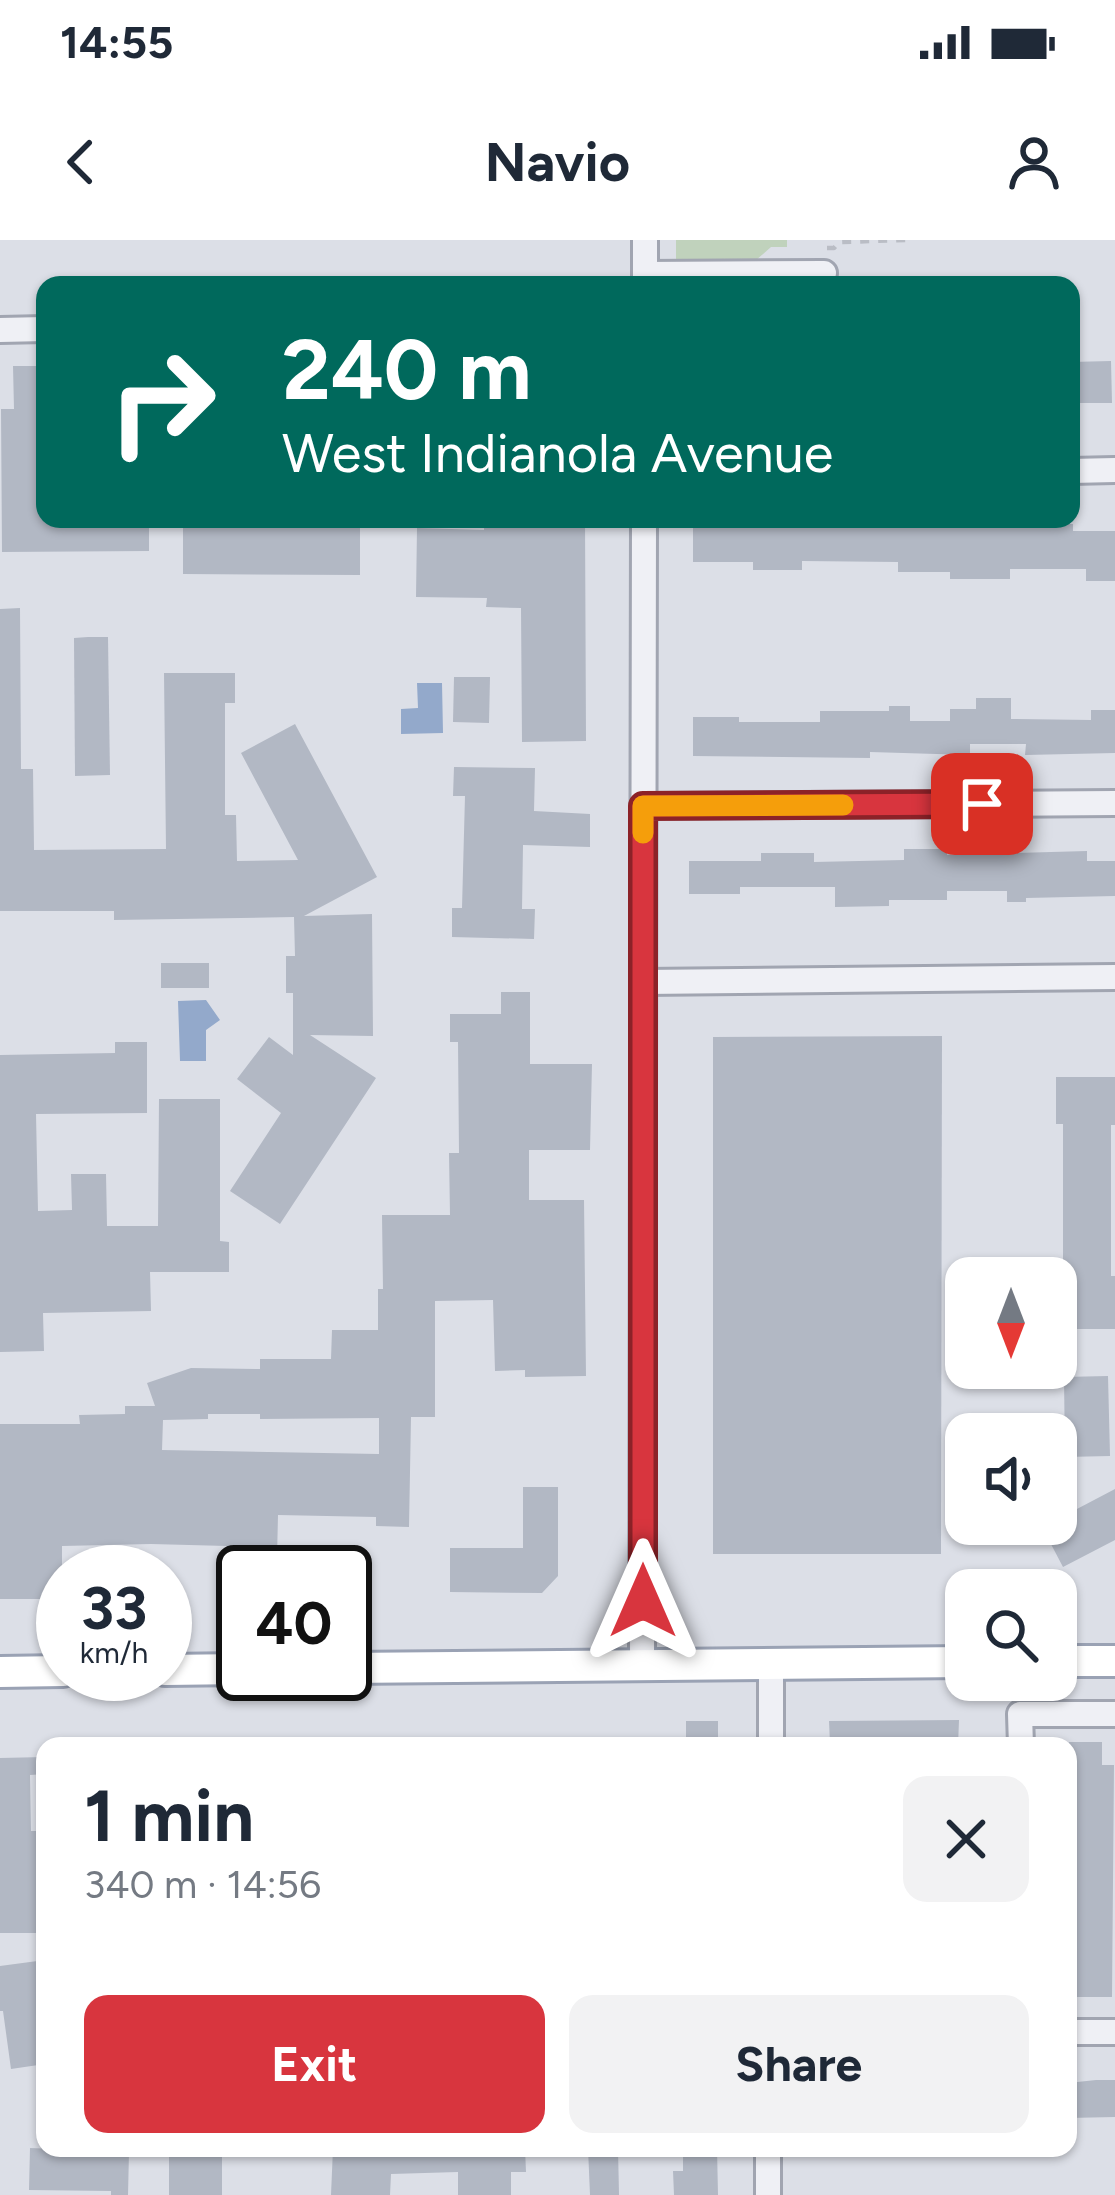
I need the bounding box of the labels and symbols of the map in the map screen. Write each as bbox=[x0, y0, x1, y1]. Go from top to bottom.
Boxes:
pin bbox=[931, 753, 1033, 855]
north arrow bbox=[945, 1257, 1077, 1389]
position arrow bbox=[580, 1538, 706, 1664]
speed limit sign: 40 bbox=[216, 1545, 372, 1701]

